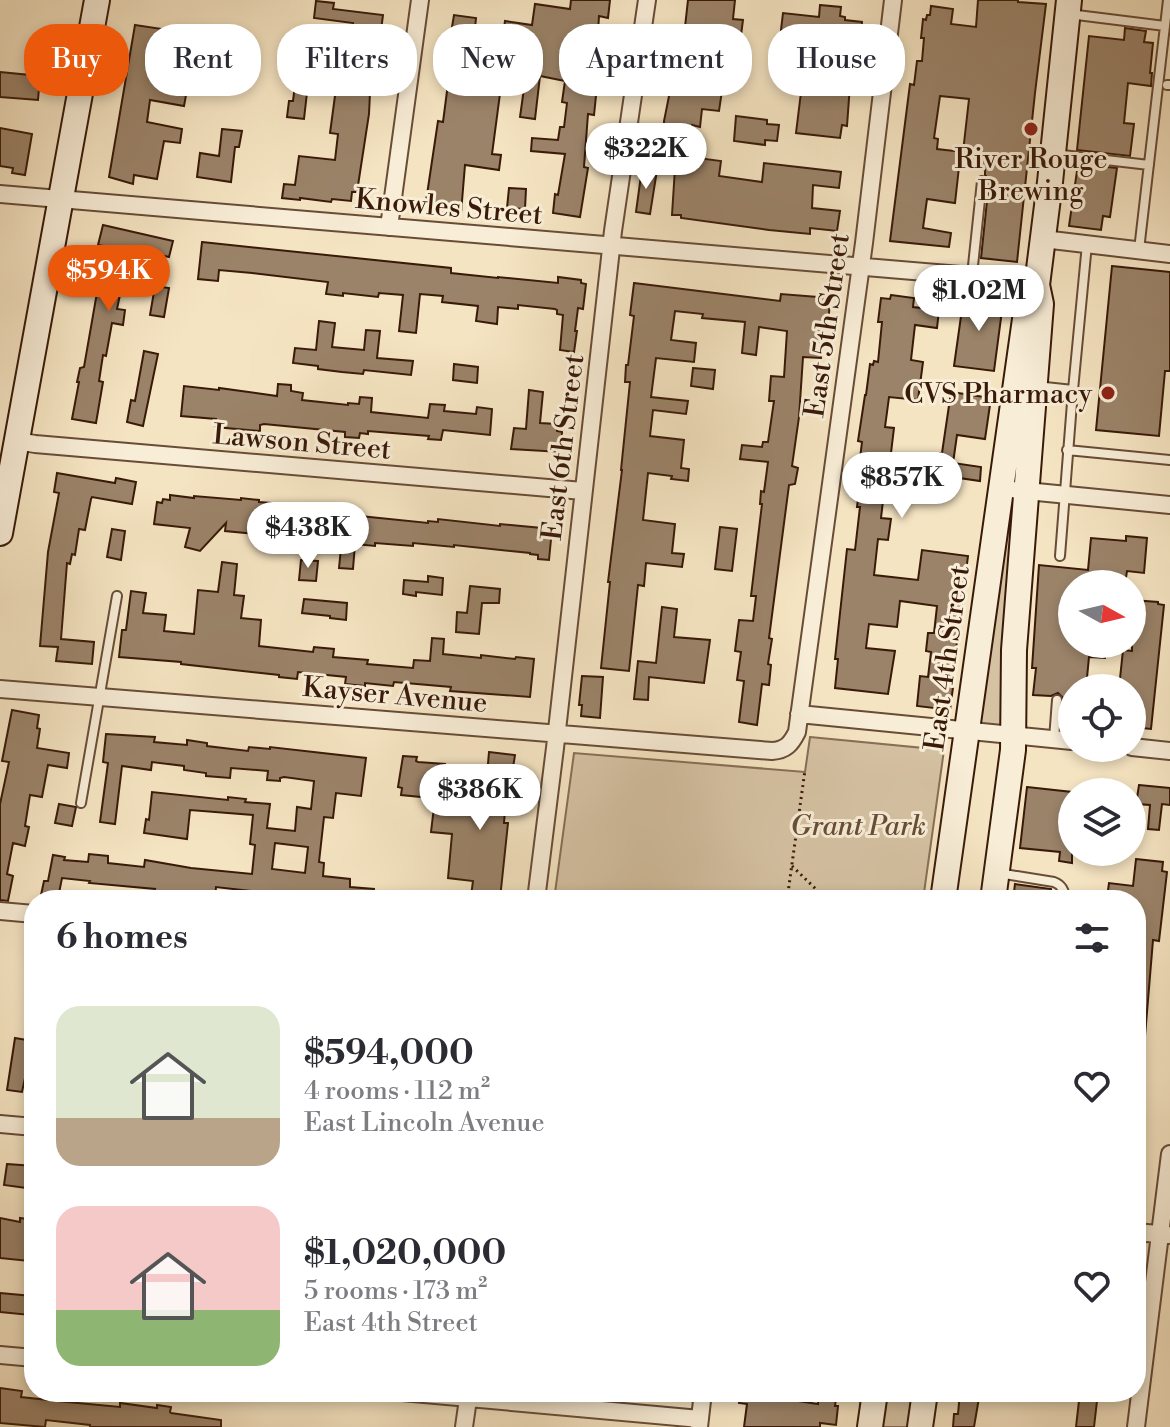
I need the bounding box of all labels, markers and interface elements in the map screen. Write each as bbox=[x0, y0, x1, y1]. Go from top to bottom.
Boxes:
chip: Buy bbox=[24, 24, 129, 96]
chip: Rent bbox=[145, 24, 261, 96]
chip: Filters bbox=[277, 24, 417, 96]
chip: New bbox=[433, 24, 543, 96]
chip: Apartment bbox=[559, 24, 752, 96]
chip: House bbox=[768, 24, 905, 96]
marker: River Rouge Brewing bbox=[1022, 120, 1040, 138]
pin: $322K bbox=[590, 123, 702, 191]
text: $322K bbox=[604, 133, 688, 165]
place label: River Rouge Brewing bbox=[954, 142, 1108, 209]
street label: Knowles Street bbox=[354, 182, 544, 233]
street label: East 5th Street bbox=[797, 231, 858, 420]
pin: $594K bbox=[53, 245, 165, 313]
text: $594K bbox=[66, 255, 152, 287]
pin: $1.02M bbox=[914, 265, 1044, 333]
text: $1.02M bbox=[932, 275, 1026, 307]
street label: East 6th Street bbox=[535, 352, 592, 542]
place label: CVS Pharmacy bbox=[904, 377, 1092, 412]
marker: CVS Pharmacy bbox=[1099, 384, 1117, 402]
street label: Lawson Street bbox=[211, 417, 393, 468]
pin: $857K bbox=[846, 452, 958, 520]
text: $857K bbox=[860, 462, 944, 494]
pin: $438K bbox=[252, 502, 364, 570]
text: $438K bbox=[265, 512, 351, 544]
street label: East 4th Street bbox=[917, 563, 978, 753]
north arrow bbox=[1058, 570, 1146, 658]
map controls bbox=[1058, 570, 1146, 866]
street label: Kayser Avenue bbox=[301, 670, 489, 721]
button: locate bbox=[1058, 674, 1146, 762]
pin: $386K bbox=[424, 764, 536, 832]
text: $386K bbox=[437, 774, 523, 806]
button: layers bbox=[1058, 778, 1146, 866]
park label: Grant Park bbox=[790, 809, 926, 844]
icon: filters bbox=[1070, 916, 1114, 960]
text: 6 homes bbox=[56, 917, 188, 959]
text: $594,000 bbox=[304, 1033, 474, 1075]
icon: home bbox=[120, 1038, 216, 1134]
icon: heart bbox=[1070, 1064, 1114, 1108]
text: 4 rooms · 112 m² bbox=[304, 1075, 490, 1107]
text: East Lincoln Avenue bbox=[304, 1107, 545, 1139]
text: $1,020,000 bbox=[304, 1233, 506, 1275]
icon: home bbox=[120, 1238, 216, 1334]
icon: heart bbox=[1070, 1264, 1114, 1308]
text: 5 rooms · 173 m² bbox=[304, 1275, 487, 1307]
text: East 4th Street bbox=[304, 1307, 478, 1339]

